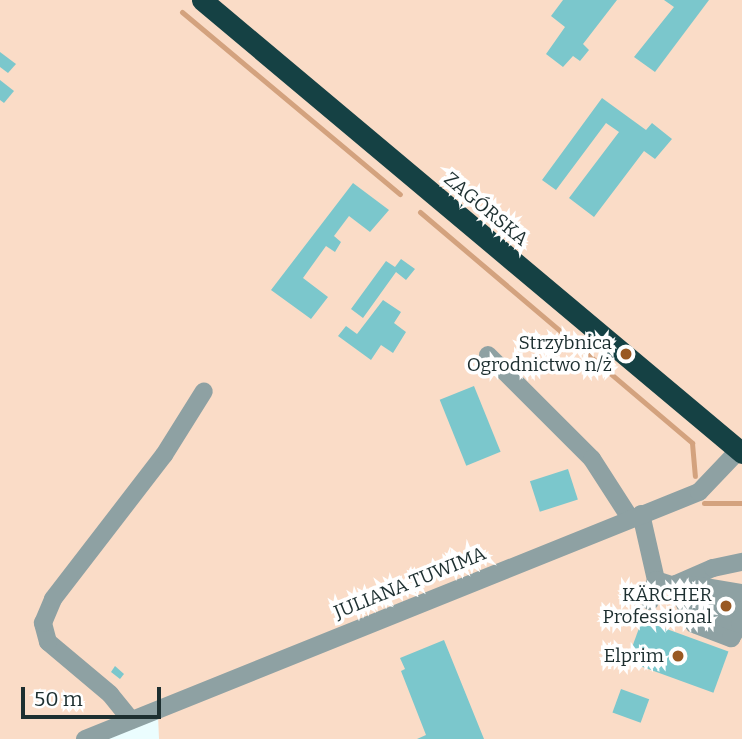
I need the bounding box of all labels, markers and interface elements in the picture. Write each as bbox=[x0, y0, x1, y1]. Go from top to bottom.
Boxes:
street label: ZAGÓRSKA bbox=[439, 167, 533, 251]
place label: Strzybnica Ogrodnictwo n/ż bbox=[467, 332, 612, 376]
marker: Strzybnica Ogrodnictwo n/ż bbox=[618, 346, 634, 362]
street label: JULIANA TUWIMA bbox=[331, 542, 489, 624]
place label: KÄRCHER Professional bbox=[603, 584, 712, 628]
marker: KÄRCHER Professional bbox=[718, 598, 734, 614]
place label: Elprim bbox=[603, 645, 664, 667]
marker: Elprim bbox=[670, 648, 686, 664]
scale bar bbox=[24, 672, 164, 716]
text: 50 m bbox=[34, 686, 83, 712]

